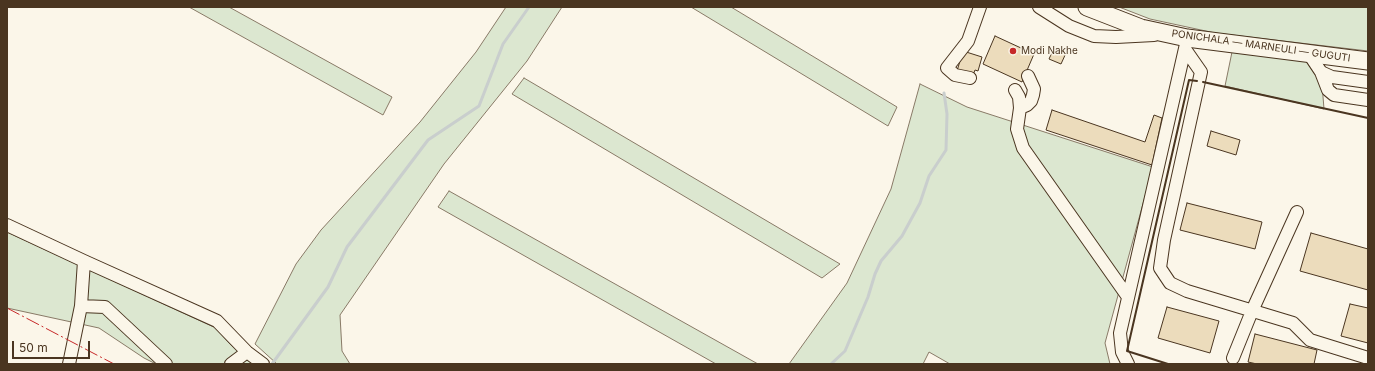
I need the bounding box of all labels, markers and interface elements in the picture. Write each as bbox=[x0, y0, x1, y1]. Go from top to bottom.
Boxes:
street label: PONICHALA — MARNEULI — GUGUTI bbox=[1171, 28, 1351, 64]
place label: Modi Nakhe bbox=[1021, 45, 1078, 57]
marker: Modi Nakhe bbox=[1008, 46, 1018, 56]
scale bar bbox=[14, 333, 92, 359]
text: 50 m bbox=[19, 340, 48, 355]

